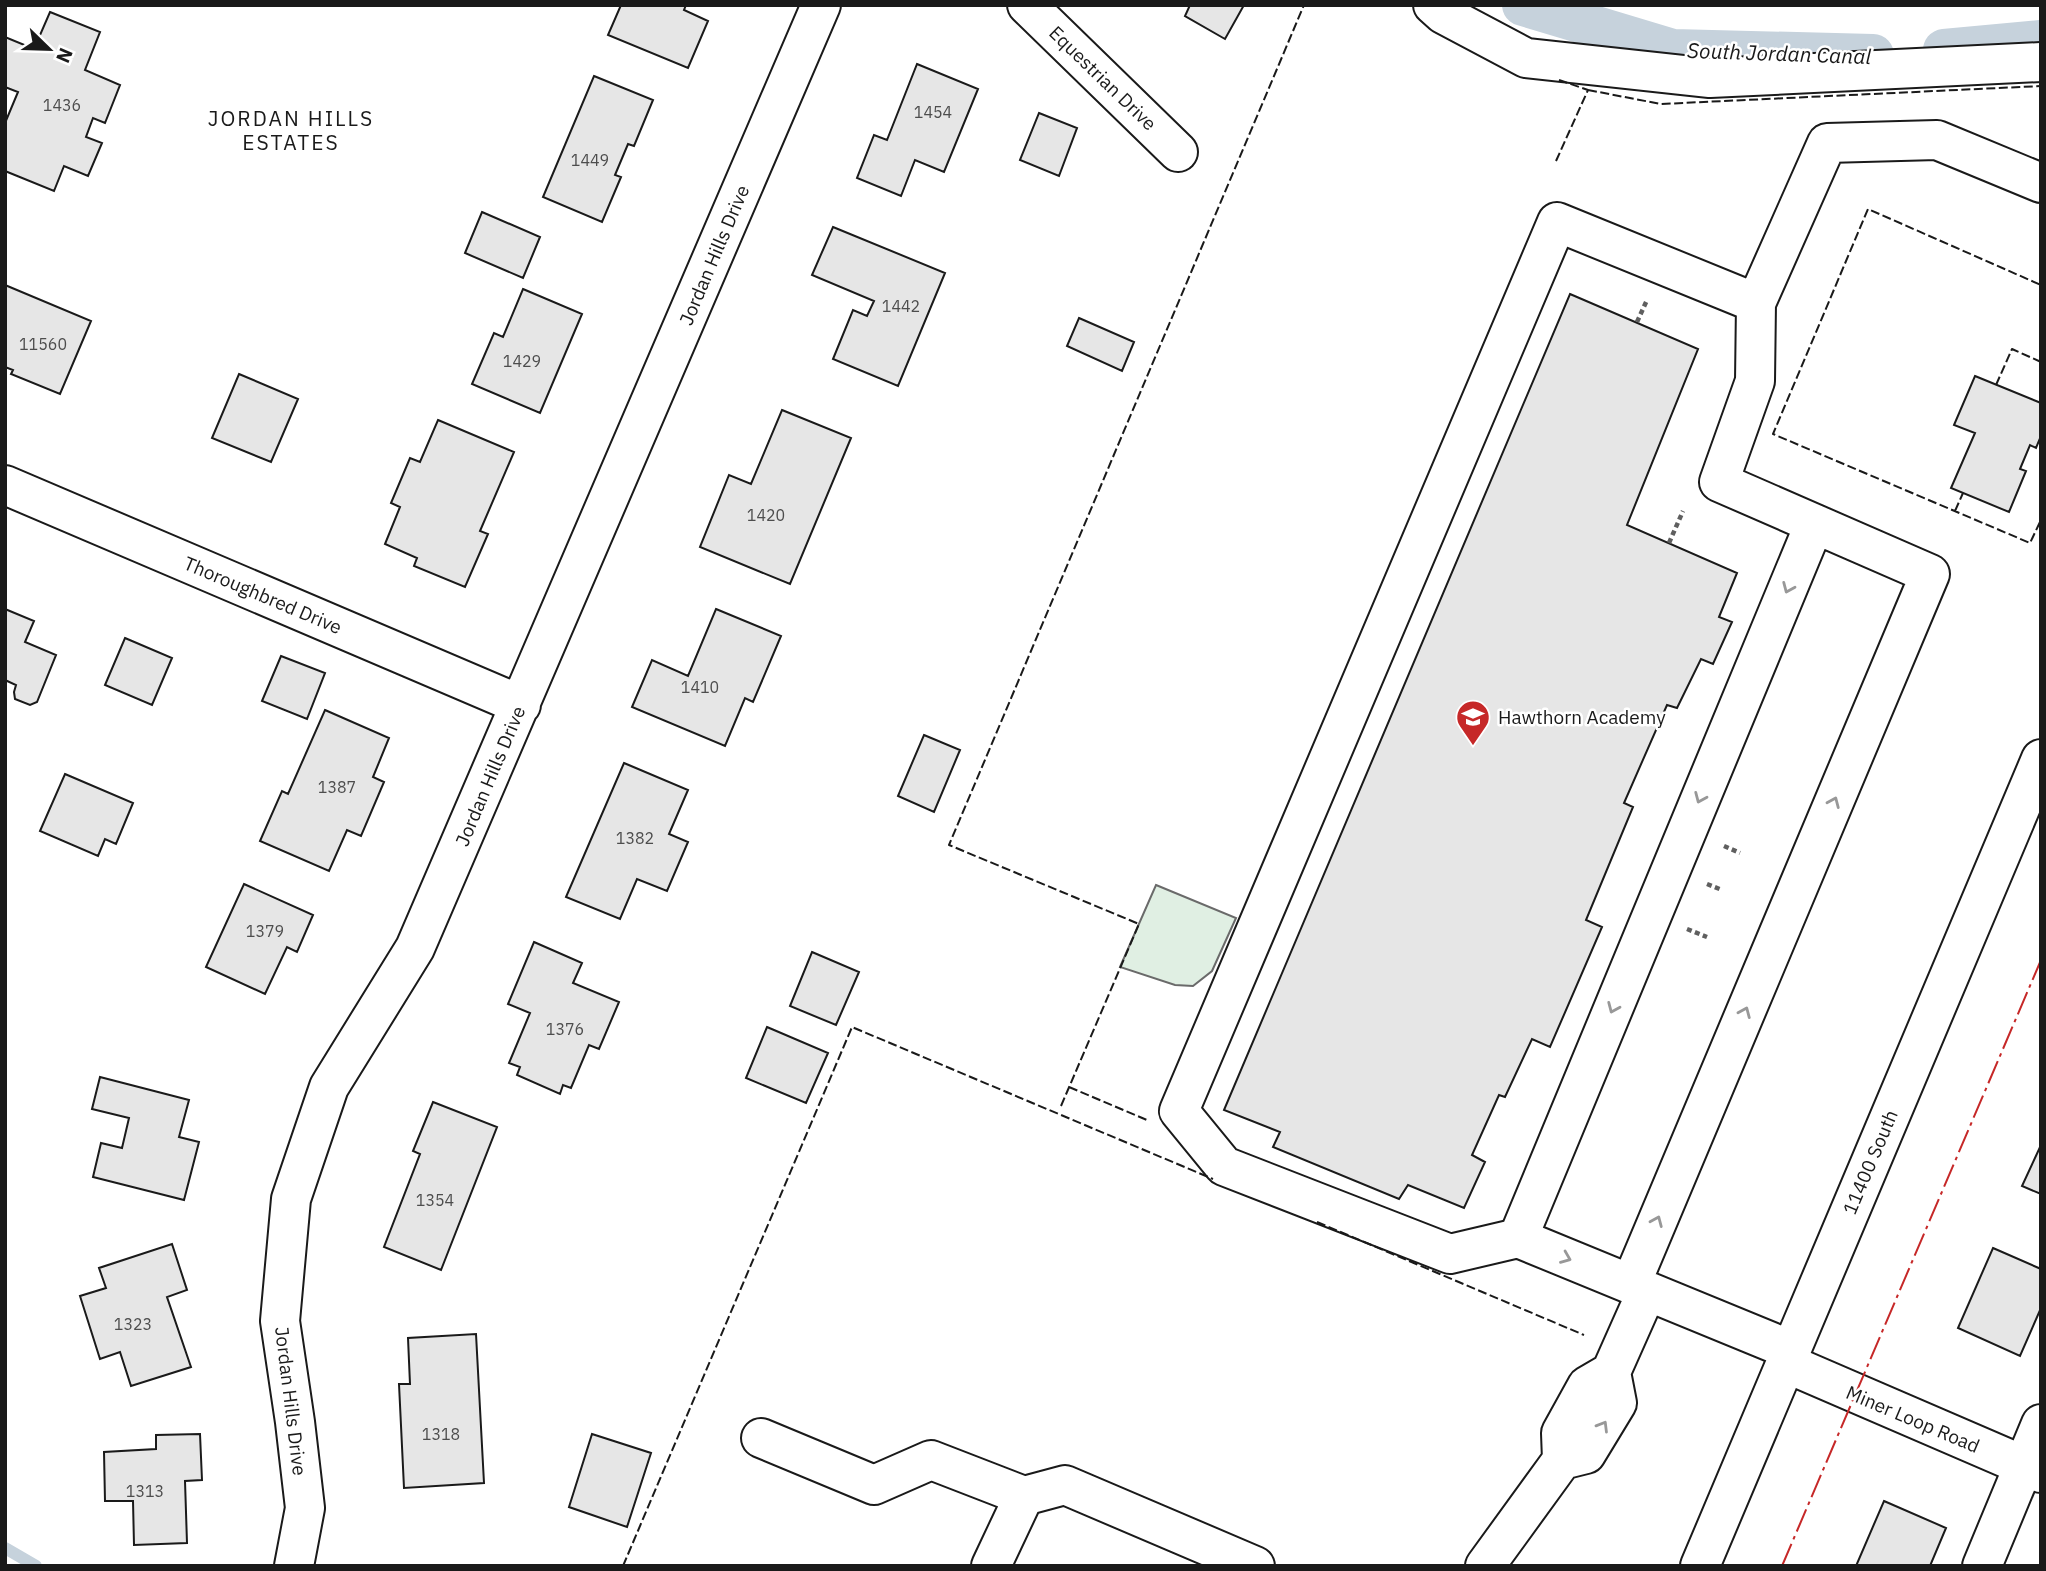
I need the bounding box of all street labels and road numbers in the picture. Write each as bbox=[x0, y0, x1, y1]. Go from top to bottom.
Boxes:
street label: Equestrian Drive bbox=[1044, 21, 1162, 135]
street label: Jordan Hills Drive bbox=[674, 181, 754, 329]
street label: Thoroughbred Drive bbox=[180, 551, 346, 639]
street label: Jordan Hills Drive bbox=[450, 702, 530, 850]
street label: 11400 South bbox=[1837, 1106, 1903, 1218]
street label: Jordan Hills Drive bbox=[270, 1325, 312, 1477]
street label: Miner Loop Road bbox=[1843, 1380, 1983, 1458]

